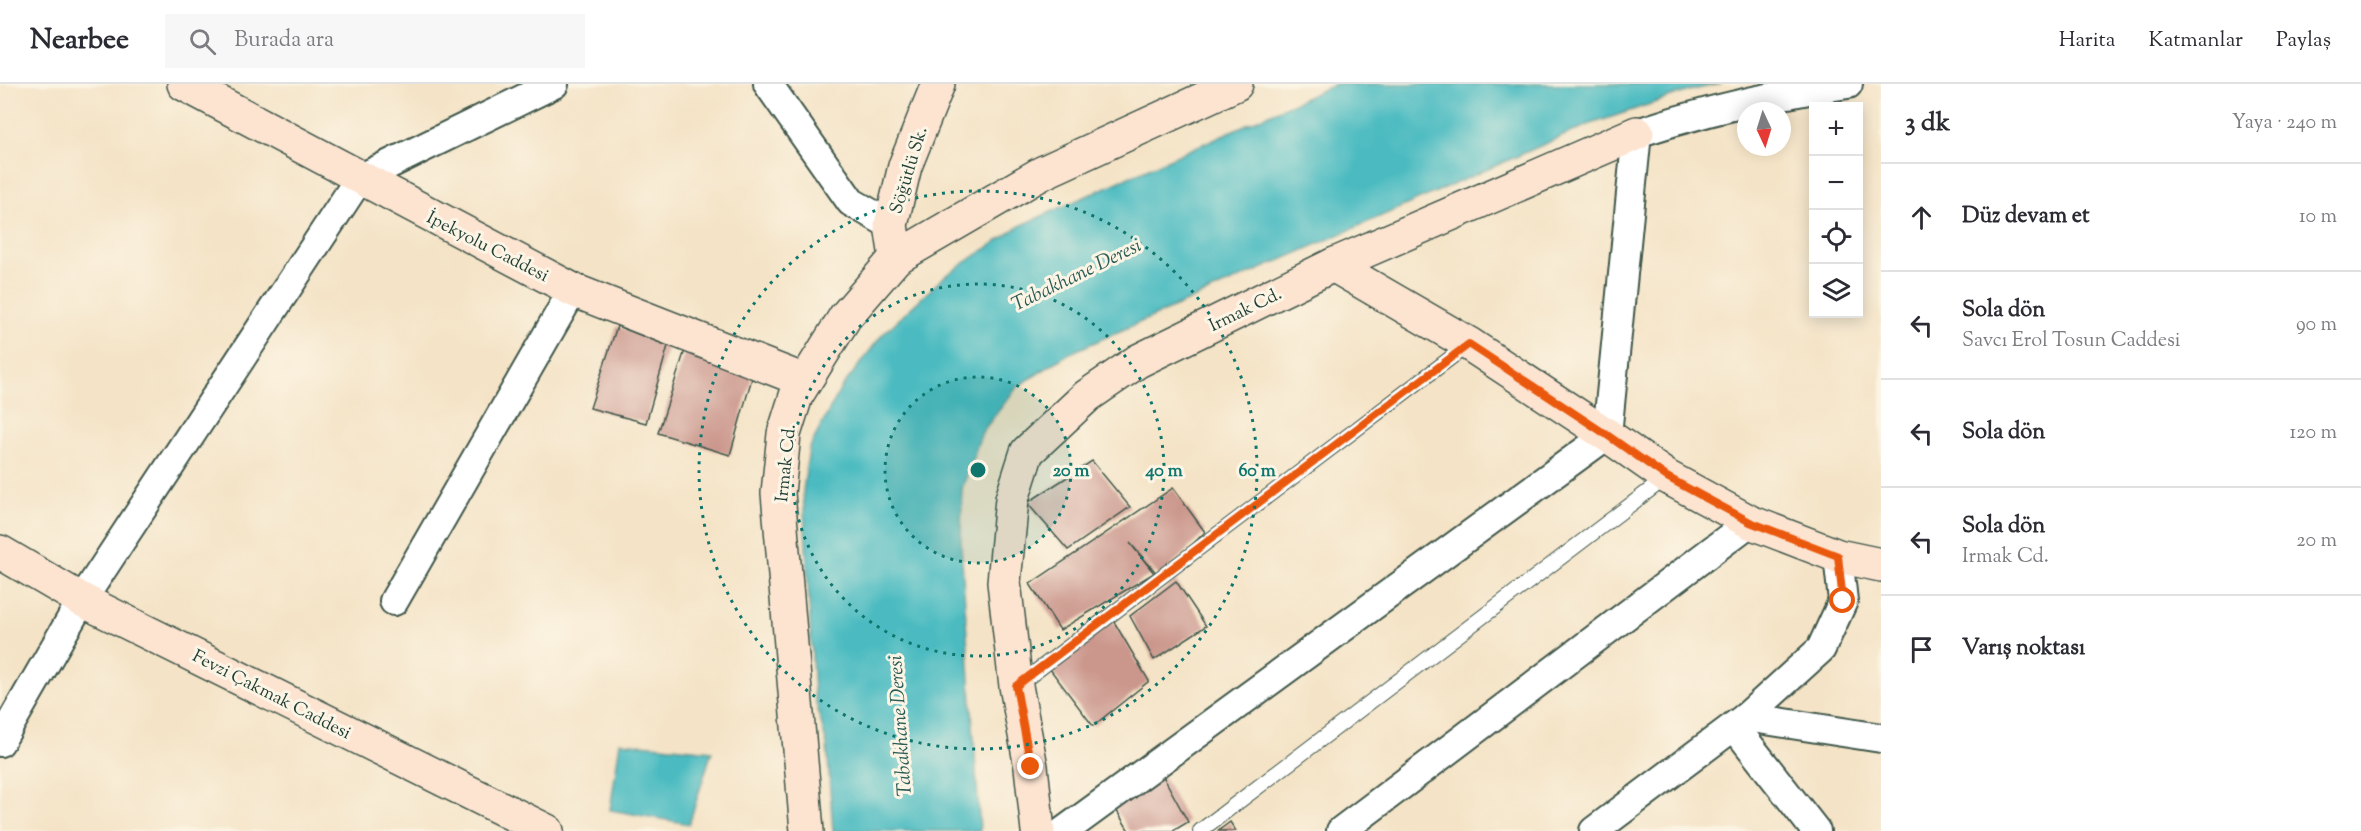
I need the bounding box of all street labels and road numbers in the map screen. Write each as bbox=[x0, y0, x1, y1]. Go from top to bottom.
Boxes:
street label: Söğütlü Sk. bbox=[884, 124, 936, 217]
street label: İpekyolu Caddesi bbox=[422, 206, 553, 290]
street label: Irmak Cd. bbox=[1205, 282, 1287, 340]
street label: Irmak Cd. bbox=[770, 423, 804, 503]
street label: Fevzi Çakmak Caddesi bbox=[187, 644, 355, 747]

